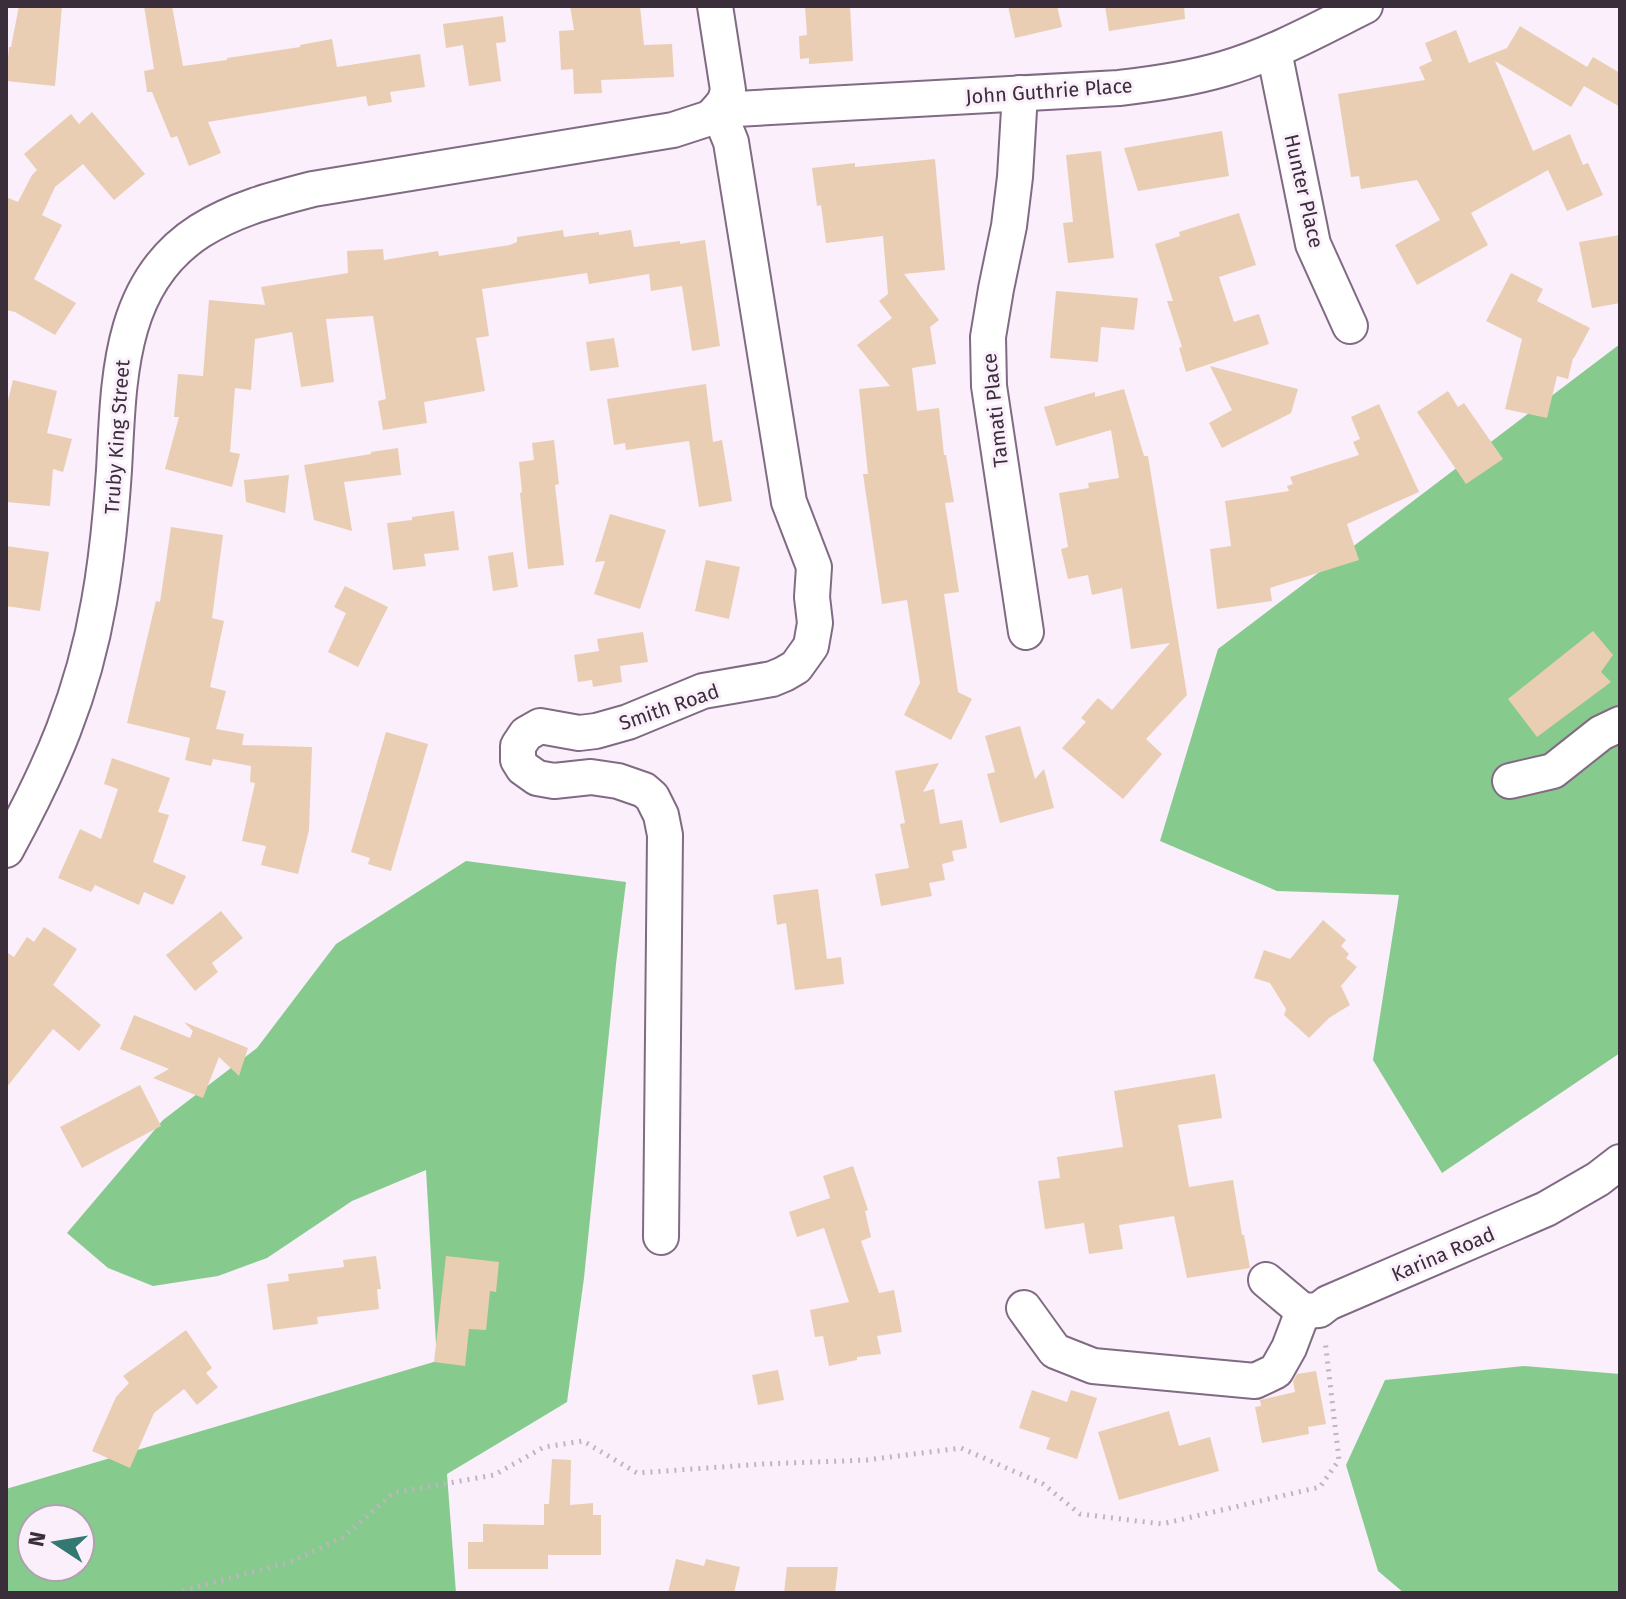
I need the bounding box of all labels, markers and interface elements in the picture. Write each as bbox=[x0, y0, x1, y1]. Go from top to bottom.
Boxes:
street label: John Guthrie Place bbox=[965, 73, 1133, 109]
street label: Hunter Place bbox=[1279, 132, 1329, 250]
street label: Tamati Place bbox=[977, 352, 1013, 468]
street label: Truby King Street bbox=[100, 358, 134, 515]
street label: Smith Road bbox=[616, 679, 722, 735]
street label: Karina Road bbox=[1388, 1221, 1498, 1287]
north arrow bbox=[16, 1503, 96, 1583]
text: N bbox=[22, 1529, 52, 1549]

